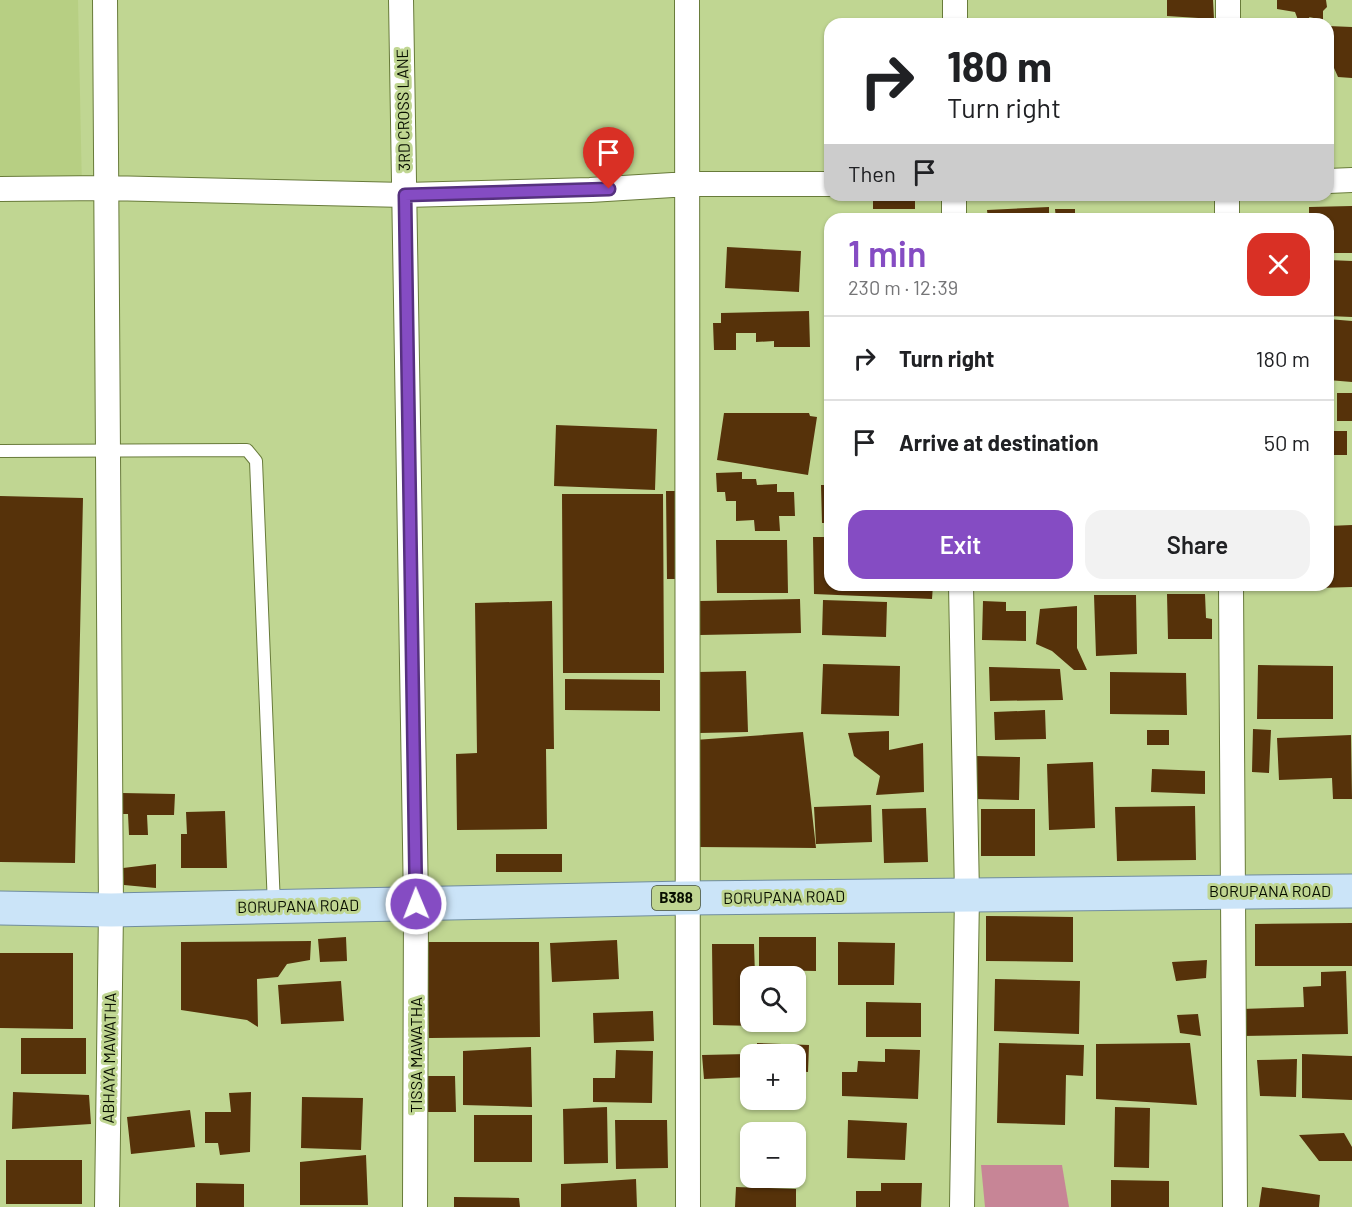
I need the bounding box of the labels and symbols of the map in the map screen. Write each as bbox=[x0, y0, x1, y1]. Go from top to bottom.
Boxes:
street label: 3RD CROSS LANE bbox=[392, 49, 413, 171]
pin bbox=[583, 127, 634, 189]
position arrow bbox=[384, 872, 448, 936]
street label: BORUPANA ROAD bbox=[1209, 881, 1331, 900]
road number: B388 bbox=[652, 886, 700, 910]
street label: BORUPANA ROAD bbox=[723, 886, 845, 907]
street label: BORUPANA ROAD bbox=[237, 895, 359, 916]
street label: ABHAYA MAWATHA bbox=[98, 992, 119, 1123]
street label: TISSA MAWATHA bbox=[406, 997, 425, 1113]

